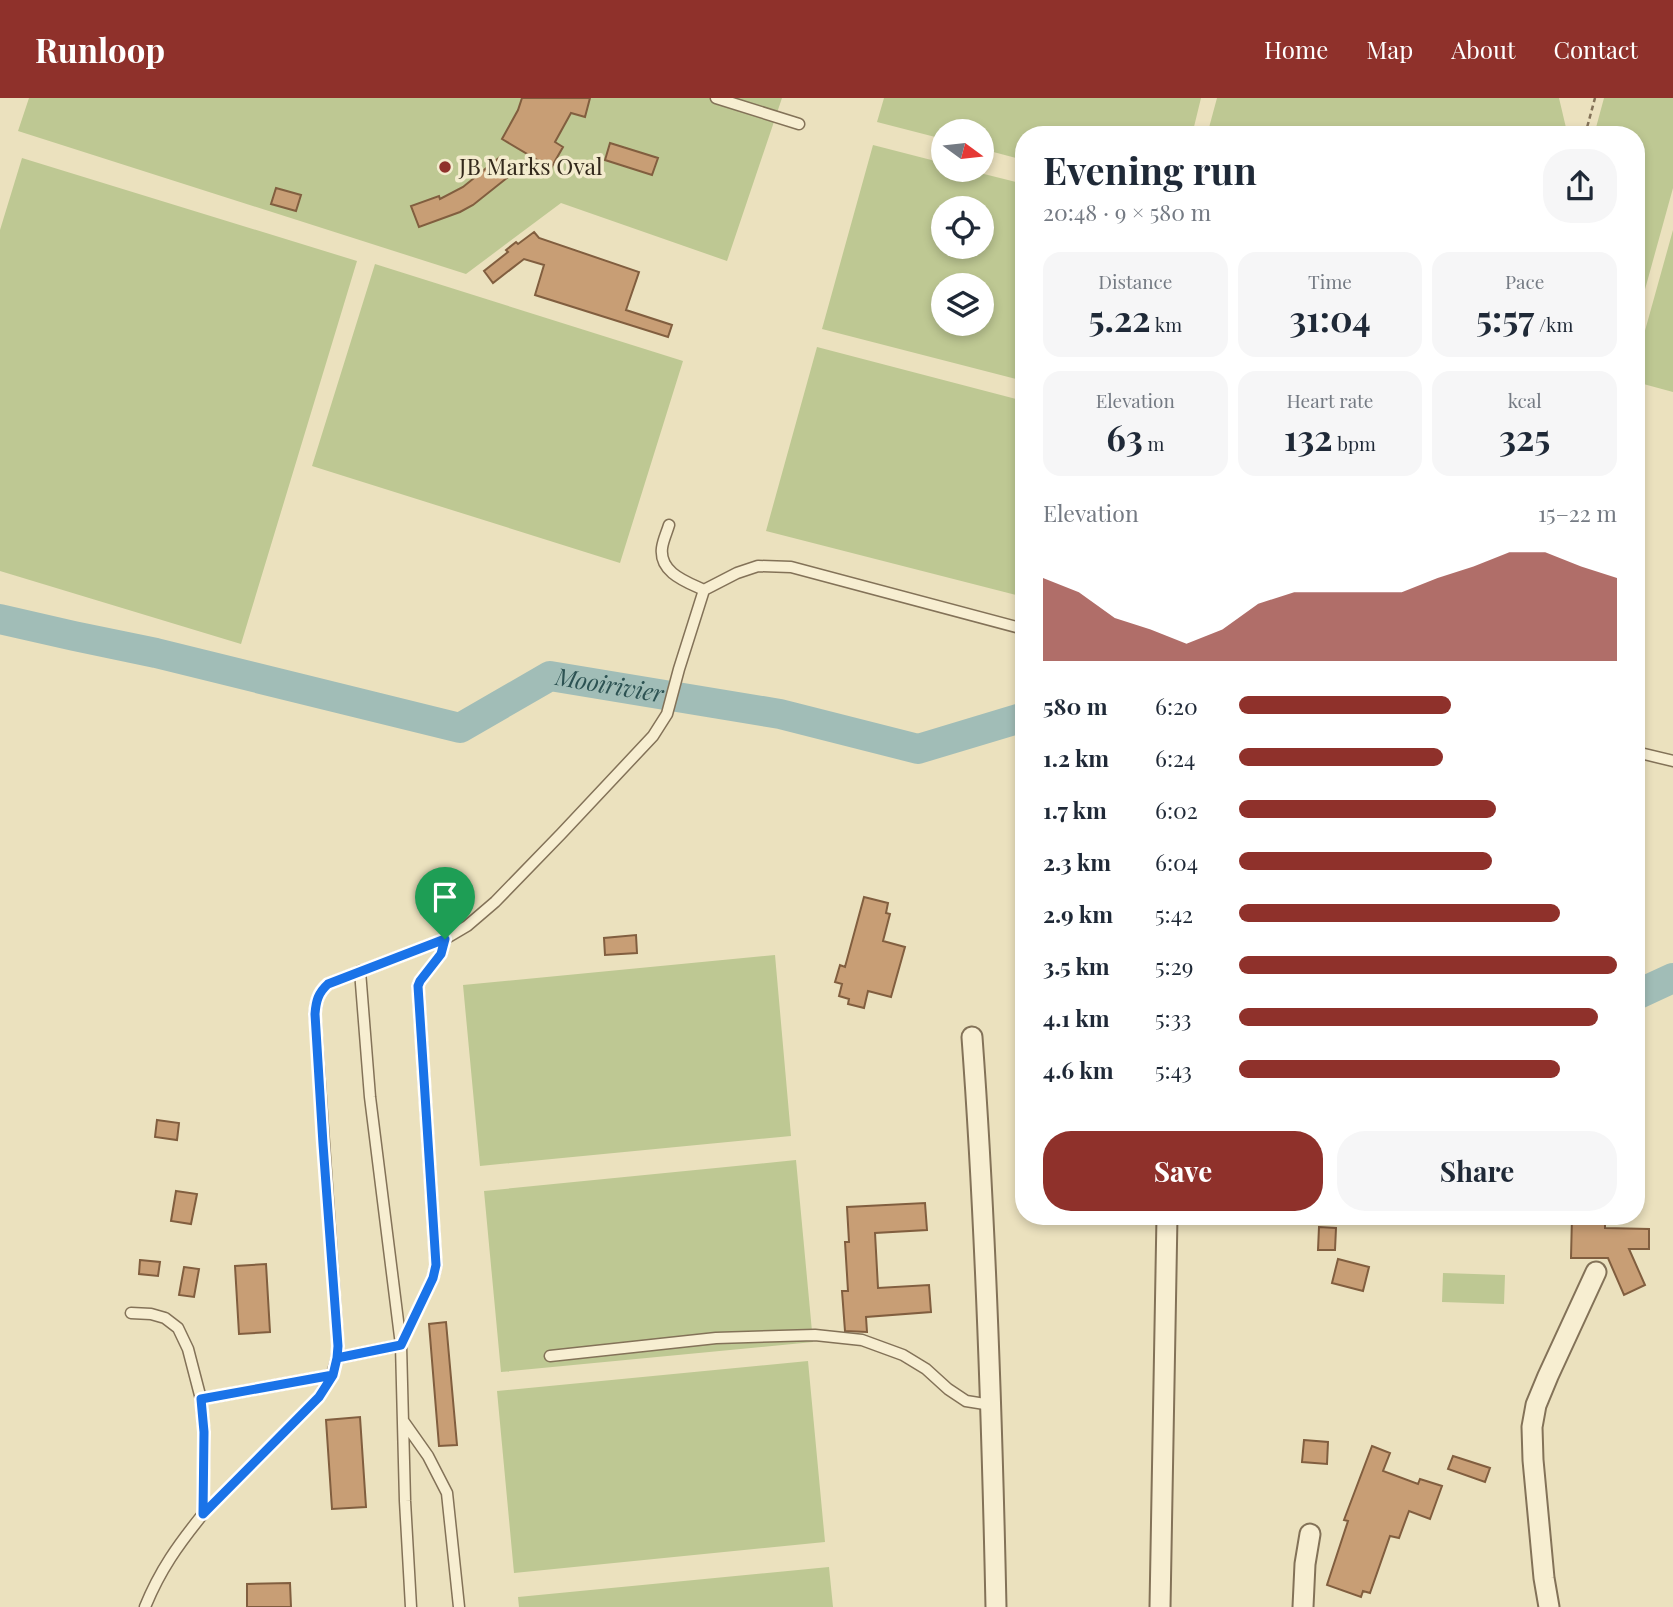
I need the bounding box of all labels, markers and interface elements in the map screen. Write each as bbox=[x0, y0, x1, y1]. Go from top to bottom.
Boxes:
text: Runloop bbox=[35, 27, 165, 71]
text: Home bbox=[1264, 33, 1328, 65]
text: Map bbox=[1366, 33, 1413, 65]
text: About bbox=[1451, 33, 1515, 65]
text: Contact bbox=[1553, 33, 1638, 65]
north arrow bbox=[931, 119, 994, 182]
map controls bbox=[931, 119, 994, 336]
text: Evening run bbox=[1043, 144, 1257, 195]
button: share bbox=[1543, 149, 1617, 223]
place label: JB Marks Oval bbox=[458, 150, 603, 181]
marker: JB Marks Oval bbox=[437, 159, 453, 175]
button: locate bbox=[931, 196, 994, 259]
text: 20:48 · 9 × 580 m bbox=[1043, 196, 1211, 227]
text: Distance bbox=[1098, 268, 1172, 294]
text: Time bbox=[1308, 268, 1352, 294]
text: Pace bbox=[1505, 268, 1544, 294]
button: layers bbox=[931, 273, 994, 336]
text: 5.22 bbox=[1089, 294, 1151, 341]
text: 31:04 bbox=[1289, 294, 1371, 341]
text: 5:57 bbox=[1476, 294, 1534, 341]
text: km bbox=[1151, 311, 1182, 337]
text: /km bbox=[1534, 311, 1573, 337]
text: Elevation bbox=[1096, 387, 1175, 413]
text: Heart rate bbox=[1287, 387, 1373, 413]
text: kcal bbox=[1508, 387, 1542, 413]
text: 63 bbox=[1106, 413, 1143, 460]
text: 132 bbox=[1284, 413, 1333, 460]
text: 325 bbox=[1499, 413, 1550, 460]
text: m bbox=[1143, 430, 1164, 456]
text: bpm bbox=[1333, 430, 1376, 456]
text: Elevation bbox=[1043, 497, 1139, 528]
text: 15–22 m bbox=[1538, 497, 1617, 528]
water label: Mooirivier bbox=[552, 659, 667, 709]
text: 580 m bbox=[1043, 690, 1107, 721]
text: 6:20 bbox=[1155, 690, 1198, 721]
text: 1.2 km bbox=[1043, 742, 1109, 773]
text: 6:24 bbox=[1155, 742, 1195, 773]
text: 1.7 km bbox=[1043, 794, 1107, 825]
text: 6:02 bbox=[1155, 794, 1198, 825]
text: 2.3 km bbox=[1043, 846, 1111, 877]
text: 6:04 bbox=[1155, 846, 1198, 877]
pin bbox=[415, 867, 475, 939]
icon: arrive bbox=[426, 878, 464, 916]
text: 2.9 km bbox=[1043, 898, 1113, 929]
text: 5:42 bbox=[1155, 898, 1193, 929]
text: 3.5 km bbox=[1043, 950, 1110, 981]
text: 5:29 bbox=[1155, 950, 1193, 981]
text: 4.1 km bbox=[1043, 1002, 1110, 1033]
text: 5:33 bbox=[1155, 1002, 1191, 1033]
text: 4.6 km bbox=[1043, 1054, 1114, 1085]
text: 5:43 bbox=[1155, 1054, 1192, 1085]
button: Save bbox=[1043, 1131, 1323, 1211]
button: Share bbox=[1337, 1131, 1617, 1211]

